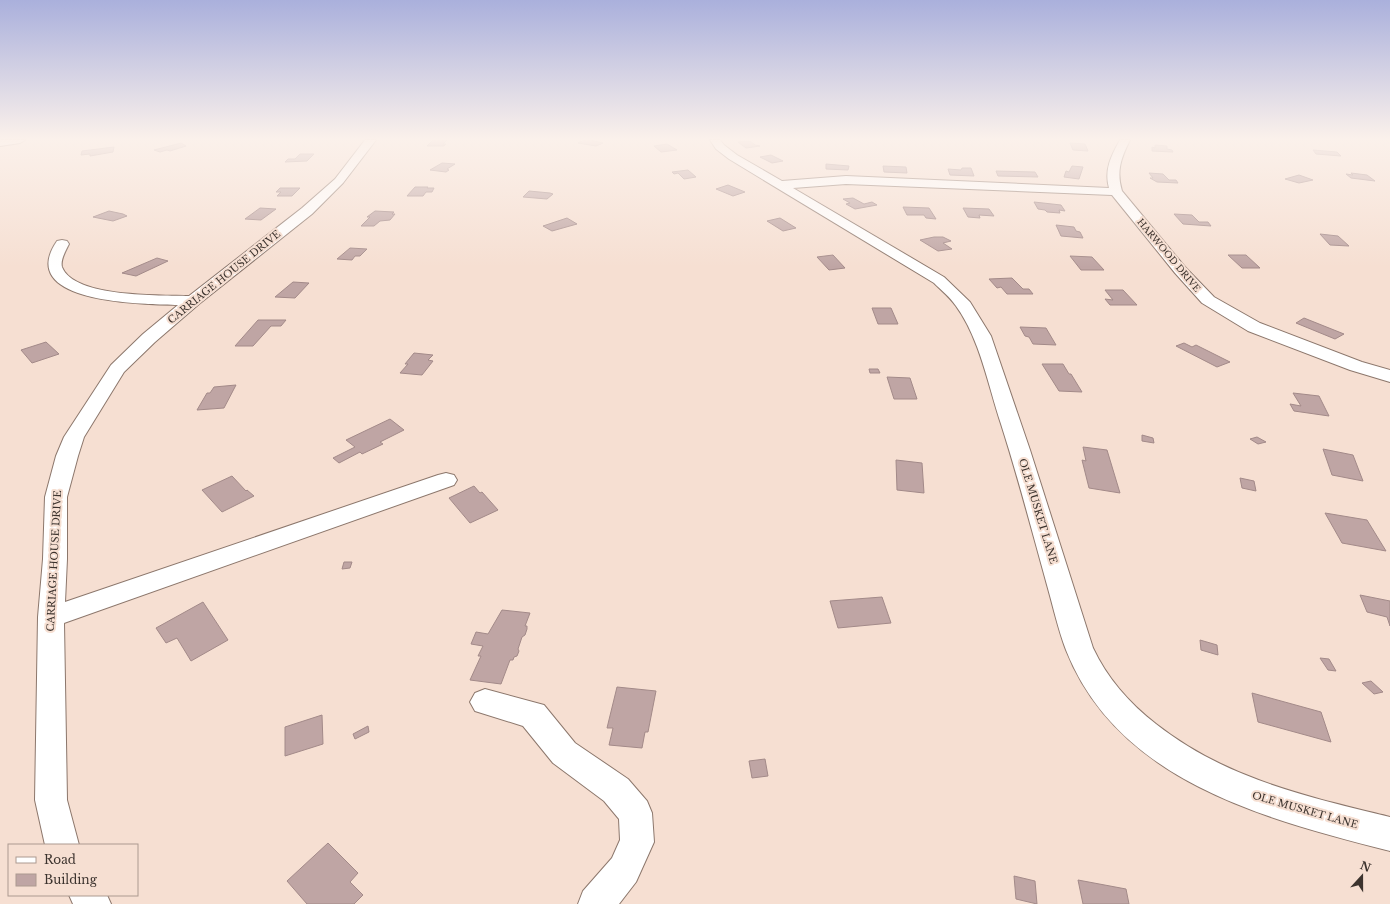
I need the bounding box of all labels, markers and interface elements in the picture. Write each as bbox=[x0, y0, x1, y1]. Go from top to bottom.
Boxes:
street label: HARWOOD DRIVE bbox=[1135, 216, 1203, 294]
street label: CARRIAGE HOUSE DRIVE bbox=[165, 227, 283, 327]
street label: OLE MUSKET LANE bbox=[1016, 457, 1060, 565]
street label: CARRIAGE HOUSE DRIVE bbox=[44, 490, 64, 632]
street label: OLE MUSKET LANE bbox=[1251, 789, 1359, 831]
legend bbox=[8, 844, 138, 896]
text: Road bbox=[44, 852, 76, 867]
north arrow bbox=[1342, 856, 1382, 896]
text: N bbox=[1358, 858, 1374, 875]
text: Building bbox=[44, 872, 98, 887]

